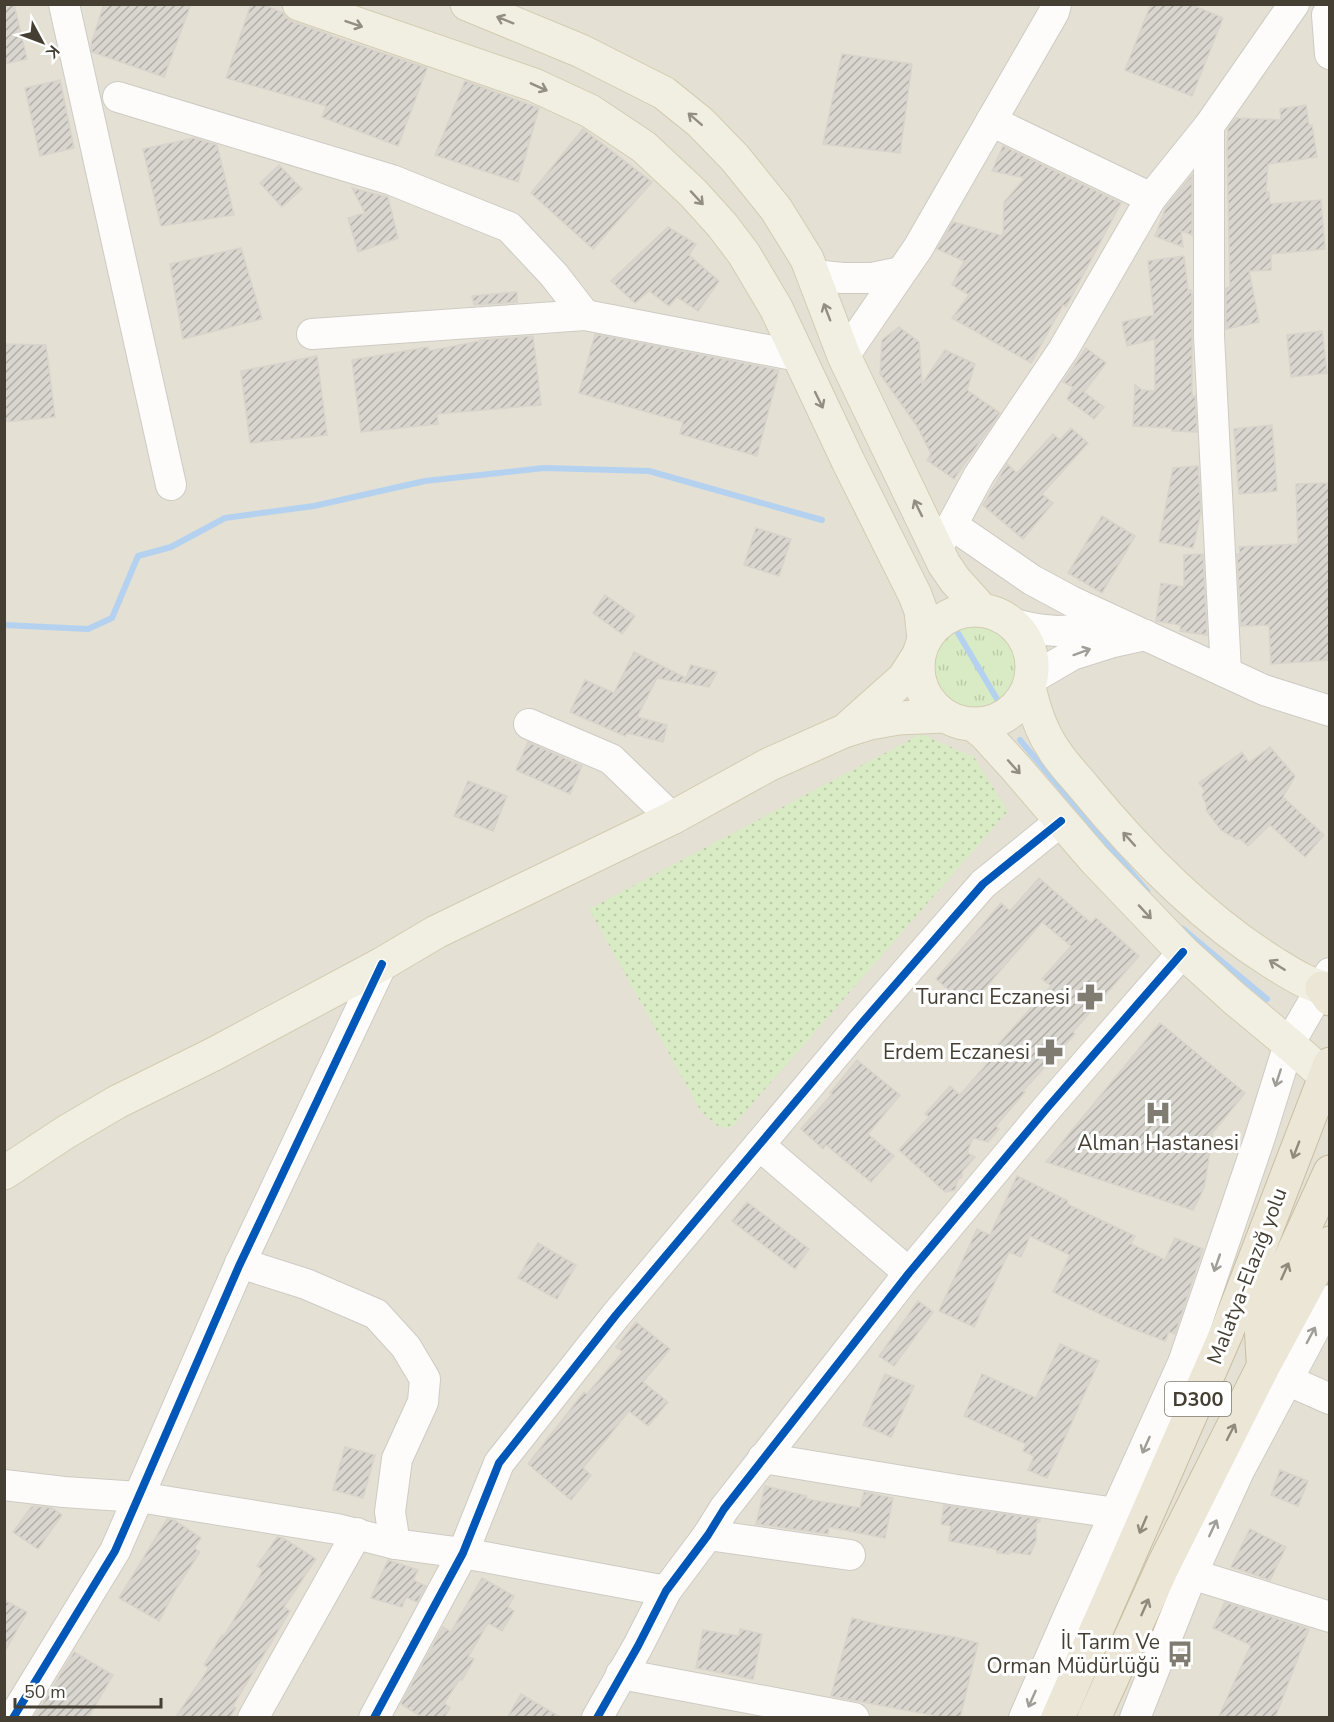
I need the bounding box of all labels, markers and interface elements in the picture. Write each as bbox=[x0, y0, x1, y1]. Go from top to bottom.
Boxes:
north arrow bbox=[12, 12, 72, 72]
one-way arrow bbox=[496, 14, 515, 25]
one-way arrow bbox=[345, 19, 363, 30]
text: K bbox=[40, 40, 64, 63]
one-way arrow bbox=[529, 82, 547, 94]
one-way arrow bbox=[688, 112, 703, 126]
one-way arrow bbox=[690, 190, 704, 205]
one-way arrow bbox=[821, 303, 832, 322]
one-way arrow bbox=[813, 390, 825, 408]
one-way arrow bbox=[912, 500, 924, 518]
one-way arrow bbox=[1072, 645, 1091, 656]
one-way arrow bbox=[1007, 759, 1021, 774]
one-way arrow bbox=[1122, 831, 1136, 846]
one-way arrow bbox=[1137, 904, 1151, 919]
one-way arrow bbox=[1269, 958, 1286, 970]
pharmacy icon: Turancı Eczanesi bbox=[1075, 982, 1105, 1012]
place label: Turancı Eczanesi bbox=[916, 983, 1070, 1011]
pharmacy icon: Erdem Eczanesi bbox=[1035, 1037, 1065, 1067]
place label: Erdem Eczanesi bbox=[883, 1038, 1030, 1066]
one-way arrow bbox=[1272, 1068, 1283, 1087]
hospital icon: Alman Hastanesi bbox=[1143, 1098, 1173, 1128]
place label: Alman Hastanesi bbox=[1077, 1129, 1239, 1157]
one-way arrow bbox=[1290, 1140, 1301, 1159]
street label: Malatya-Elazığ yolu bbox=[1200, 1184, 1294, 1368]
one-way arrow bbox=[1211, 1253, 1222, 1272]
one-way arrow bbox=[1279, 1263, 1291, 1281]
one-way arrow bbox=[1305, 1327, 1317, 1344]
road number: D300 bbox=[1165, 1382, 1231, 1416]
one-way arrow bbox=[1225, 1423, 1237, 1441]
one-way arrow bbox=[1140, 1435, 1152, 1453]
one-way arrow bbox=[1137, 1515, 1148, 1534]
one-way arrow bbox=[1208, 1519, 1219, 1537]
one-way arrow bbox=[1139, 1598, 1151, 1616]
place label: İl Tarım Ve Orman Müdürlüğü bbox=[987, 1628, 1160, 1680]
bus stop icon: İl Tarım Ve Orman Müdürlüğü bbox=[1165, 1639, 1195, 1669]
scale bar bbox=[15, 1671, 160, 1709]
text: 50 m bbox=[24, 1680, 66, 1704]
one-way arrow bbox=[1026, 1689, 1037, 1708]

